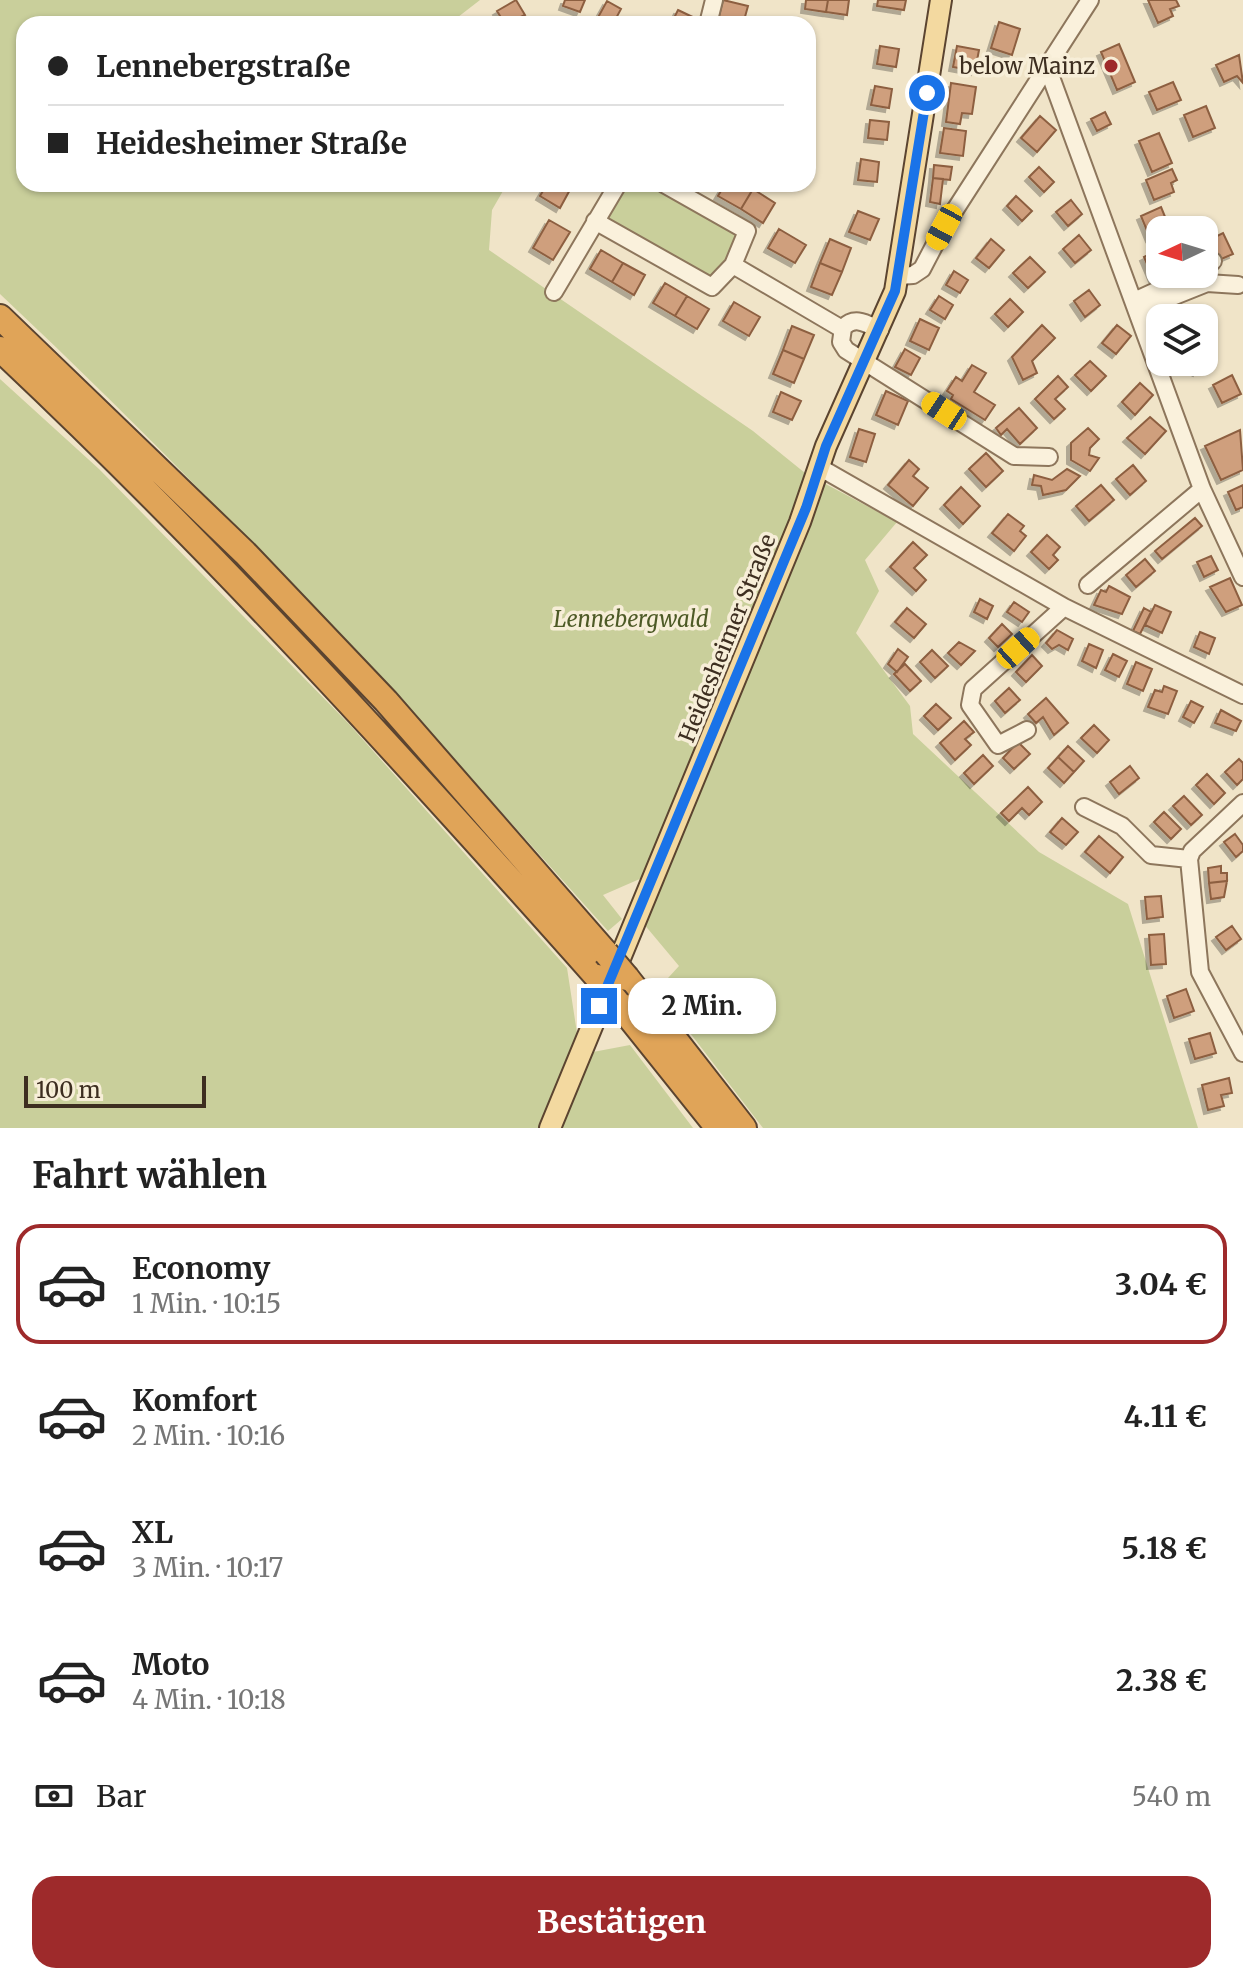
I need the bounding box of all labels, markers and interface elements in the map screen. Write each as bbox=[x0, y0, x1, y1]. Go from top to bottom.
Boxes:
text: Lennebergstraße bbox=[96, 47, 350, 85]
place label: below Mainz bbox=[958, 52, 1095, 80]
marker: below Mainz bbox=[1102, 57, 1120, 75]
route start bbox=[909, 75, 945, 111]
text: Heidesheimer Straße bbox=[96, 124, 407, 162]
car bbox=[922, 200, 966, 254]
north arrow bbox=[1146, 216, 1218, 288]
map controls bbox=[1146, 216, 1218, 376]
button: layers bbox=[1146, 304, 1218, 376]
car bbox=[917, 388, 971, 434]
street label: Heidesheimer Straße bbox=[672, 530, 782, 746]
park label: Lennebergwald bbox=[553, 605, 709, 633]
car bbox=[992, 623, 1044, 673]
callout: 2 Min. bbox=[627, 978, 775, 1034]
route end bbox=[581, 988, 617, 1024]
text: 2 Min. bbox=[661, 989, 743, 1022]
scale bar bbox=[24, 1072, 206, 1108]
text: 100 m bbox=[36, 1076, 101, 1104]
text: Fahrt wählen bbox=[32, 1153, 267, 1198]
icon: car bbox=[36, 1248, 108, 1320]
text: Economy bbox=[132, 1249, 270, 1287]
text: 3.04 € bbox=[1115, 1265, 1207, 1303]
text: 1 Min. · 10:15 bbox=[132, 1287, 281, 1320]
icon: car bbox=[36, 1380, 108, 1452]
text: Komfort bbox=[132, 1381, 257, 1419]
text: 4.11 € bbox=[1124, 1397, 1207, 1435]
text: 2 Min. · 10:16 bbox=[132, 1419, 285, 1452]
icon: car bbox=[36, 1512, 108, 1584]
text: XL bbox=[132, 1513, 173, 1551]
text: 5.18 € bbox=[1121, 1529, 1207, 1567]
text: 3 Min. · 10:17 bbox=[132, 1551, 283, 1584]
icon: car bbox=[36, 1644, 108, 1716]
text: Moto bbox=[132, 1645, 210, 1683]
text: 2.38 € bbox=[1116, 1661, 1207, 1699]
text: 4 Min. · 10:18 bbox=[132, 1683, 286, 1716]
icon: cash bbox=[32, 1774, 76, 1818]
text: Bar bbox=[96, 1777, 146, 1815]
text: 540 m bbox=[1132, 1780, 1211, 1813]
button: Bestätigen bbox=[32, 1876, 1211, 1968]

